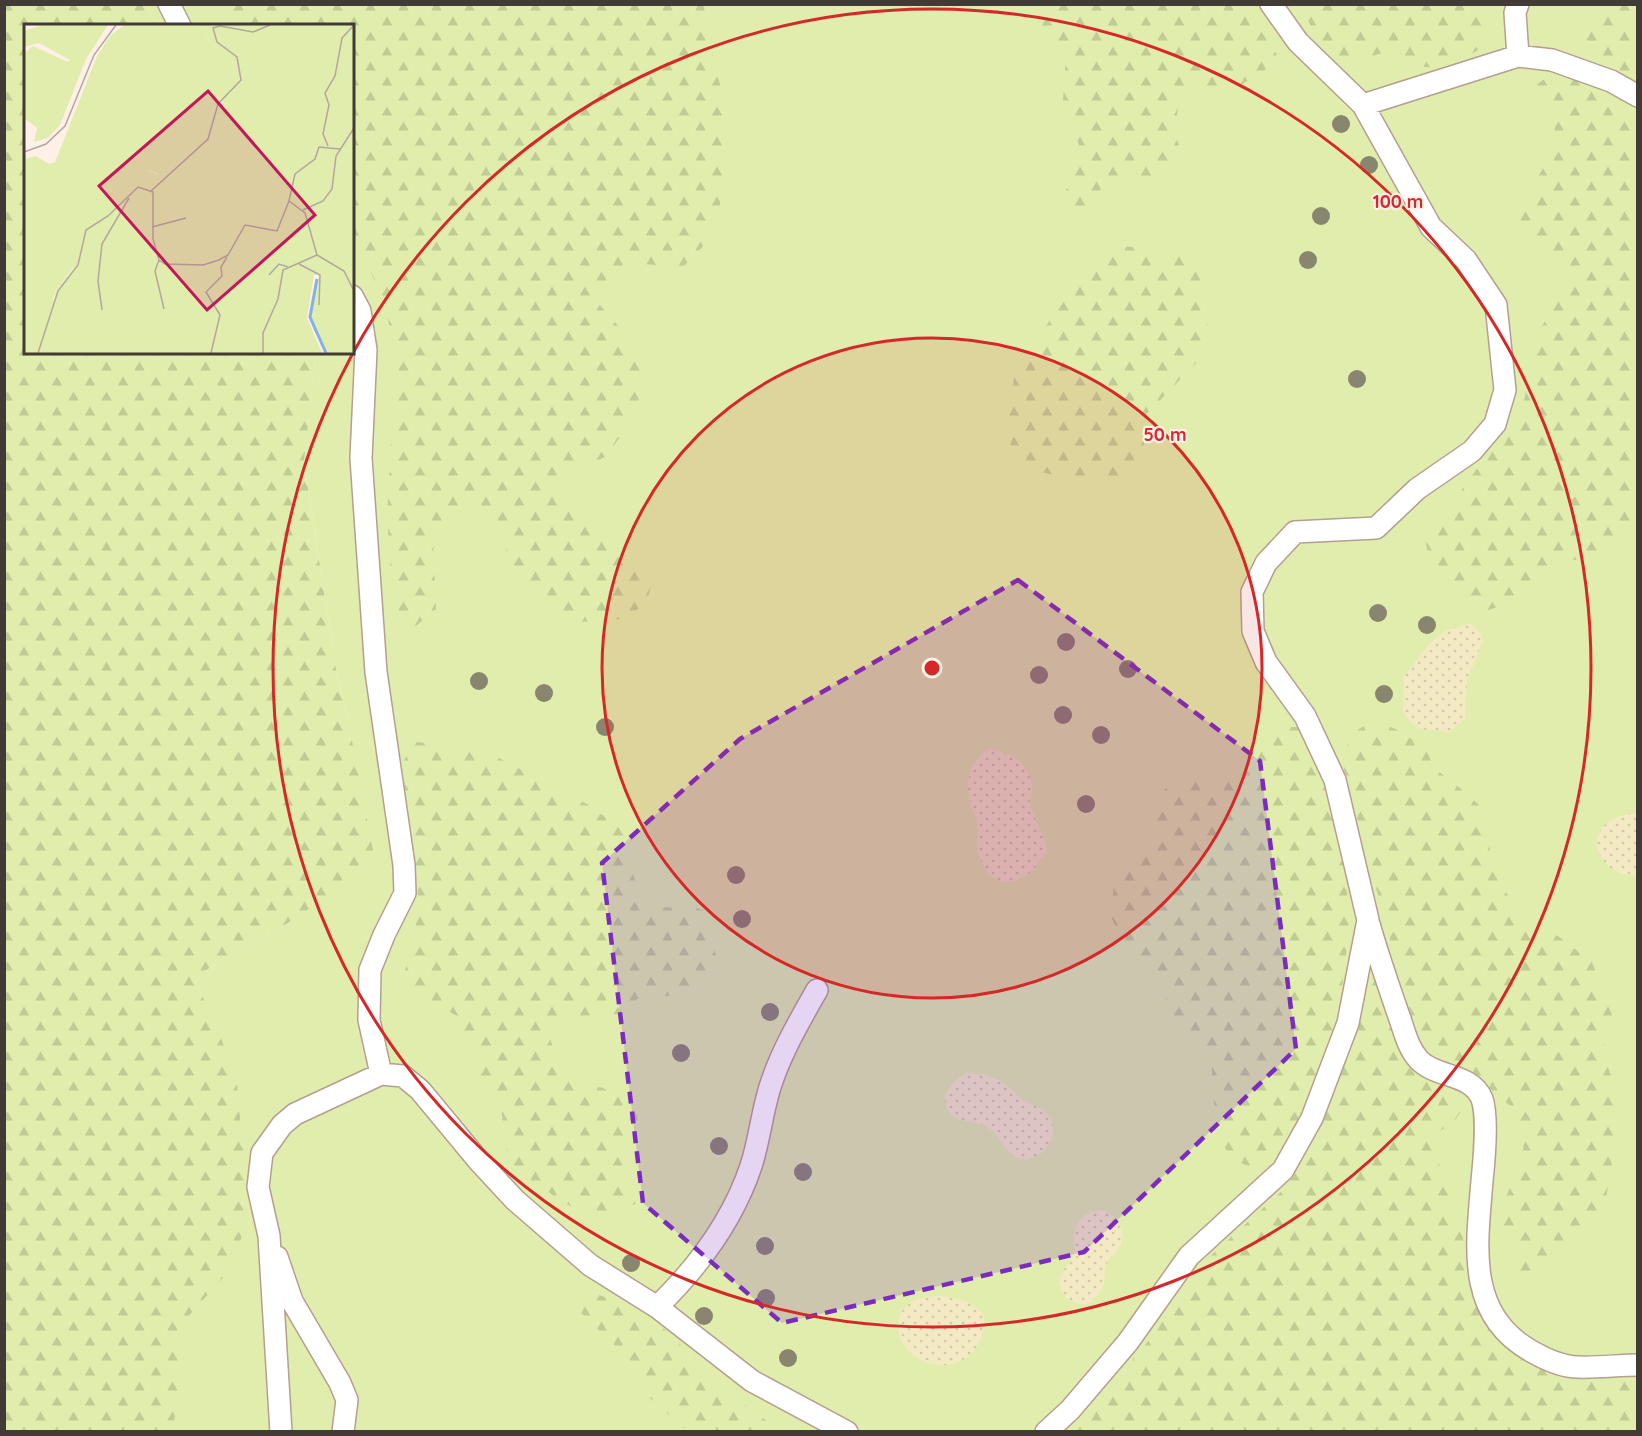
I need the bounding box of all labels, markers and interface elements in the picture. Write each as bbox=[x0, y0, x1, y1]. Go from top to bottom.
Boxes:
inset map bbox=[24, 24, 354, 354]
text: 100 m bbox=[1373, 190, 1423, 213]
text: 50 m bbox=[1143, 423, 1187, 446]
centre of rings bbox=[922, 658, 942, 678]

